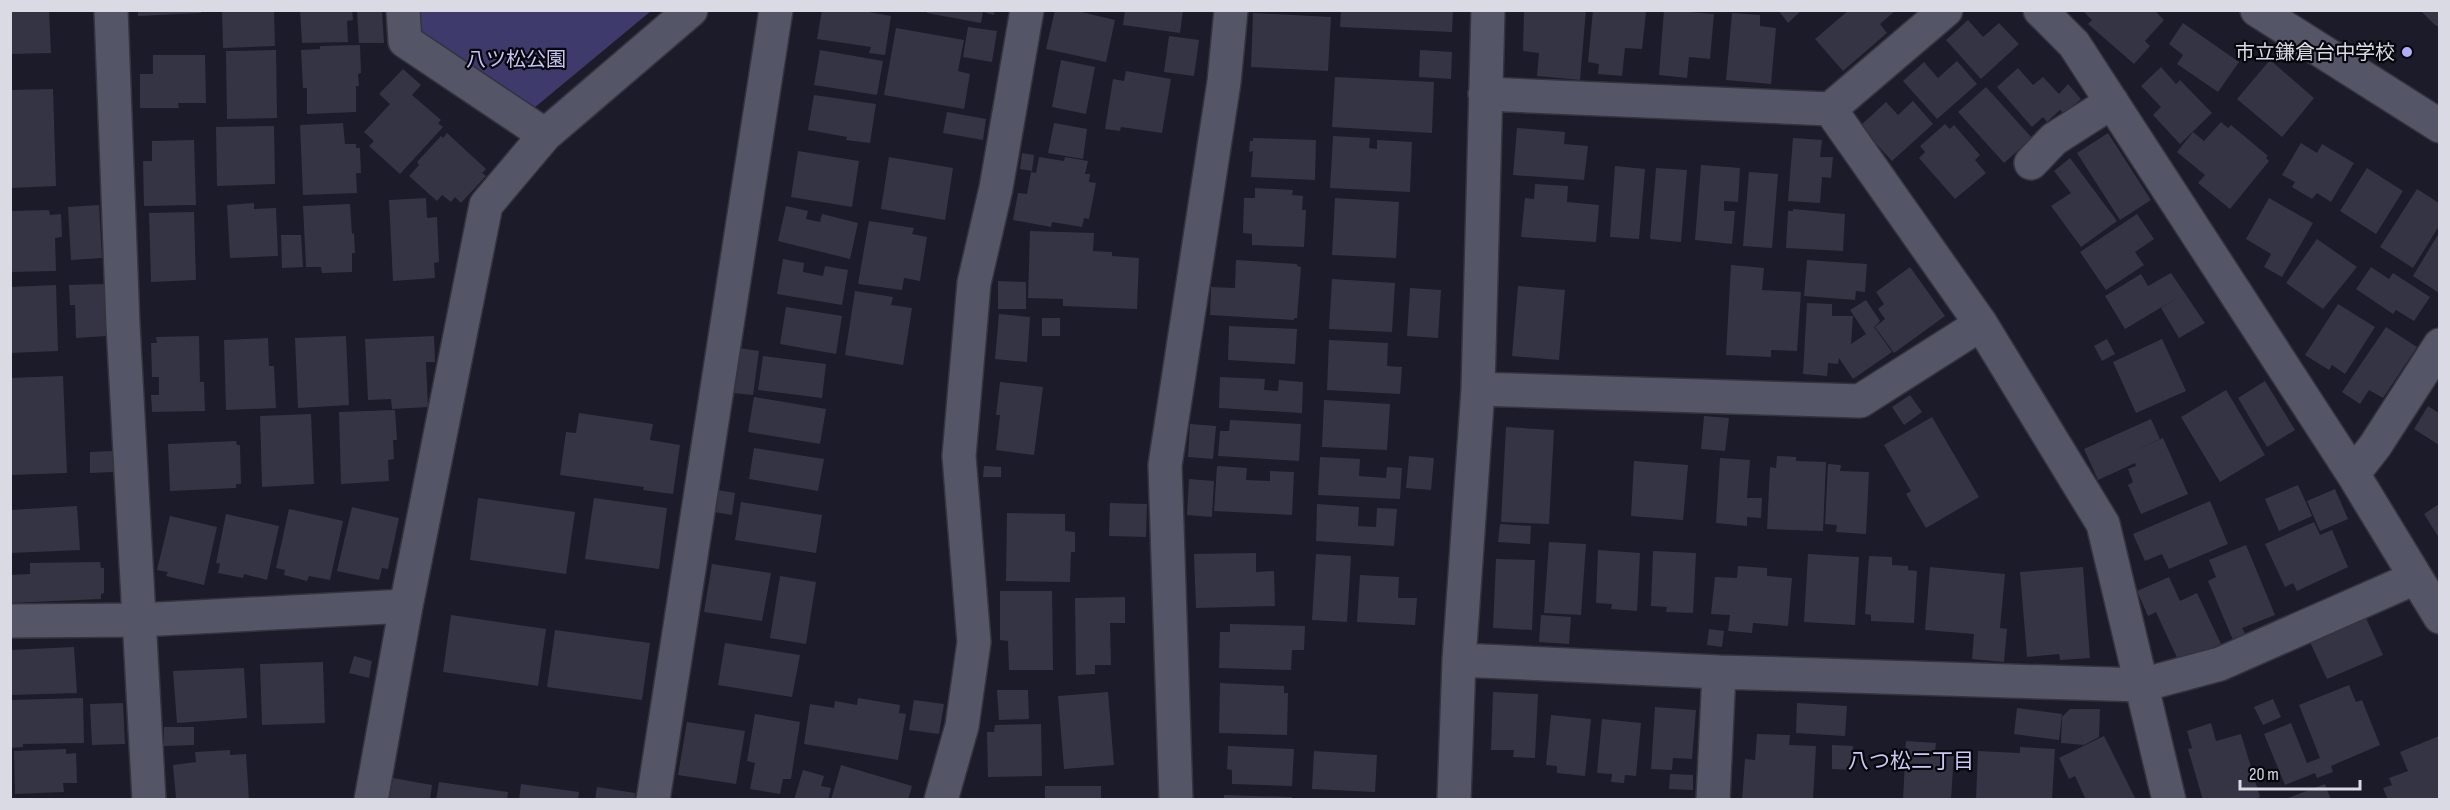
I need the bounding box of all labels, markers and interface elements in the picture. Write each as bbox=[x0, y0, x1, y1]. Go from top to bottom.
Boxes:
place label: 市立鎌倉台中学校 bbox=[2235, 41, 2395, 65]
marker: 市立鎌倉台中学校 bbox=[2400, 45, 2414, 59]
park label: 八ツ松公園 bbox=[466, 48, 566, 72]
district label: 八つ松二丁目 bbox=[1848, 749, 1974, 774]
scale bar bbox=[2240, 753, 2360, 791]
text: 20 m bbox=[2249, 764, 2279, 785]

